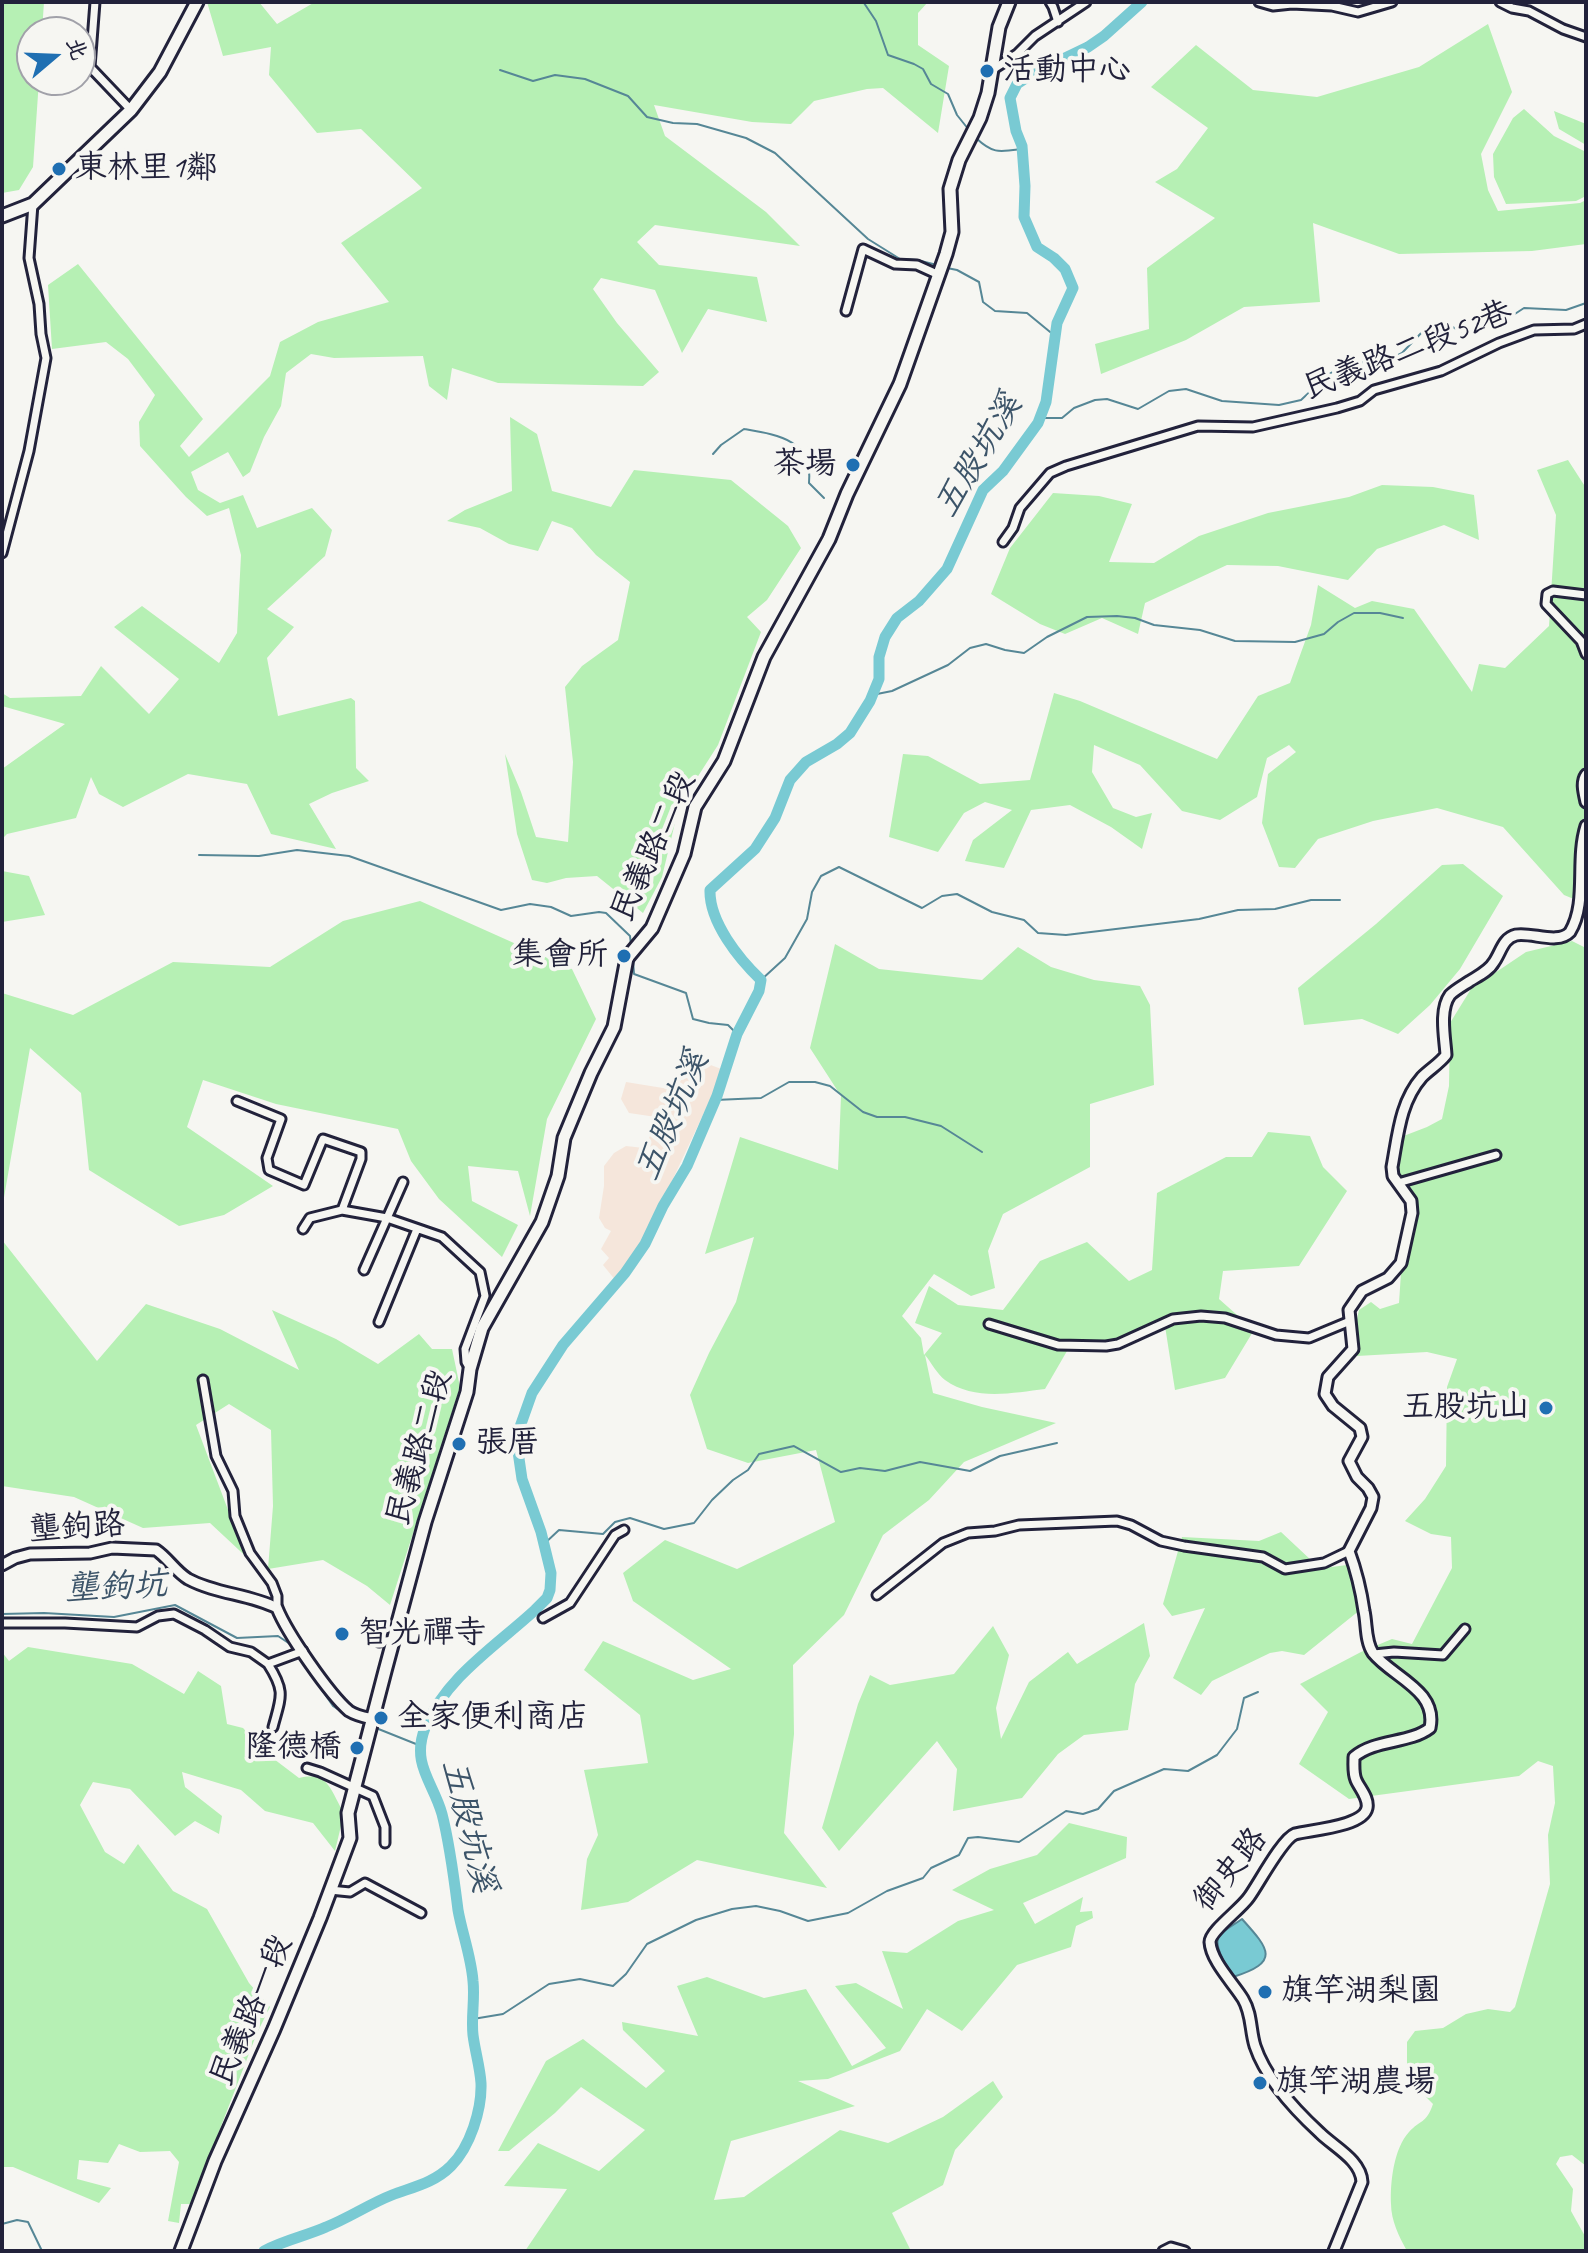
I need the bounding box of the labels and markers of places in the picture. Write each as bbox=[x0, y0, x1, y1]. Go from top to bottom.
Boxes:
place label: 活動中心 bbox=[1003, 52, 1131, 90]
marker: 活動中心 bbox=[978, 62, 996, 80]
place label: 東林里1鄰 bbox=[75, 150, 217, 188]
marker: 東林里1鄰 bbox=[50, 160, 68, 178]
place label: 茶場 bbox=[773, 446, 837, 484]
marker: 茶場 bbox=[844, 456, 862, 474]
place label: 集會所 bbox=[512, 937, 608, 975]
marker: 集會所 bbox=[615, 947, 633, 965]
place label: 五股坑山 bbox=[1402, 1389, 1530, 1427]
marker: 五股坑山 bbox=[1537, 1399, 1555, 1417]
place label: 張厝 bbox=[475, 1425, 539, 1463]
marker: 張厝 bbox=[450, 1435, 468, 1453]
place label: 智光禪寺 bbox=[358, 1615, 486, 1653]
marker: 智光禪寺 bbox=[333, 1625, 351, 1643]
place label: 全家便利商店 bbox=[397, 1699, 589, 1737]
marker: 全家便利商店 bbox=[372, 1709, 390, 1727]
place label: 隆德橋 bbox=[245, 1729, 341, 1767]
marker: 隆德橋 bbox=[348, 1739, 366, 1757]
place label: 旗竿湖梨園 bbox=[1281, 1973, 1441, 2011]
marker: 旗竿湖梨園 bbox=[1256, 1983, 1274, 2001]
place label: 旗竿湖農場 bbox=[1276, 2064, 1436, 2102]
marker: 旗竿湖農場 bbox=[1251, 2074, 1269, 2092]

